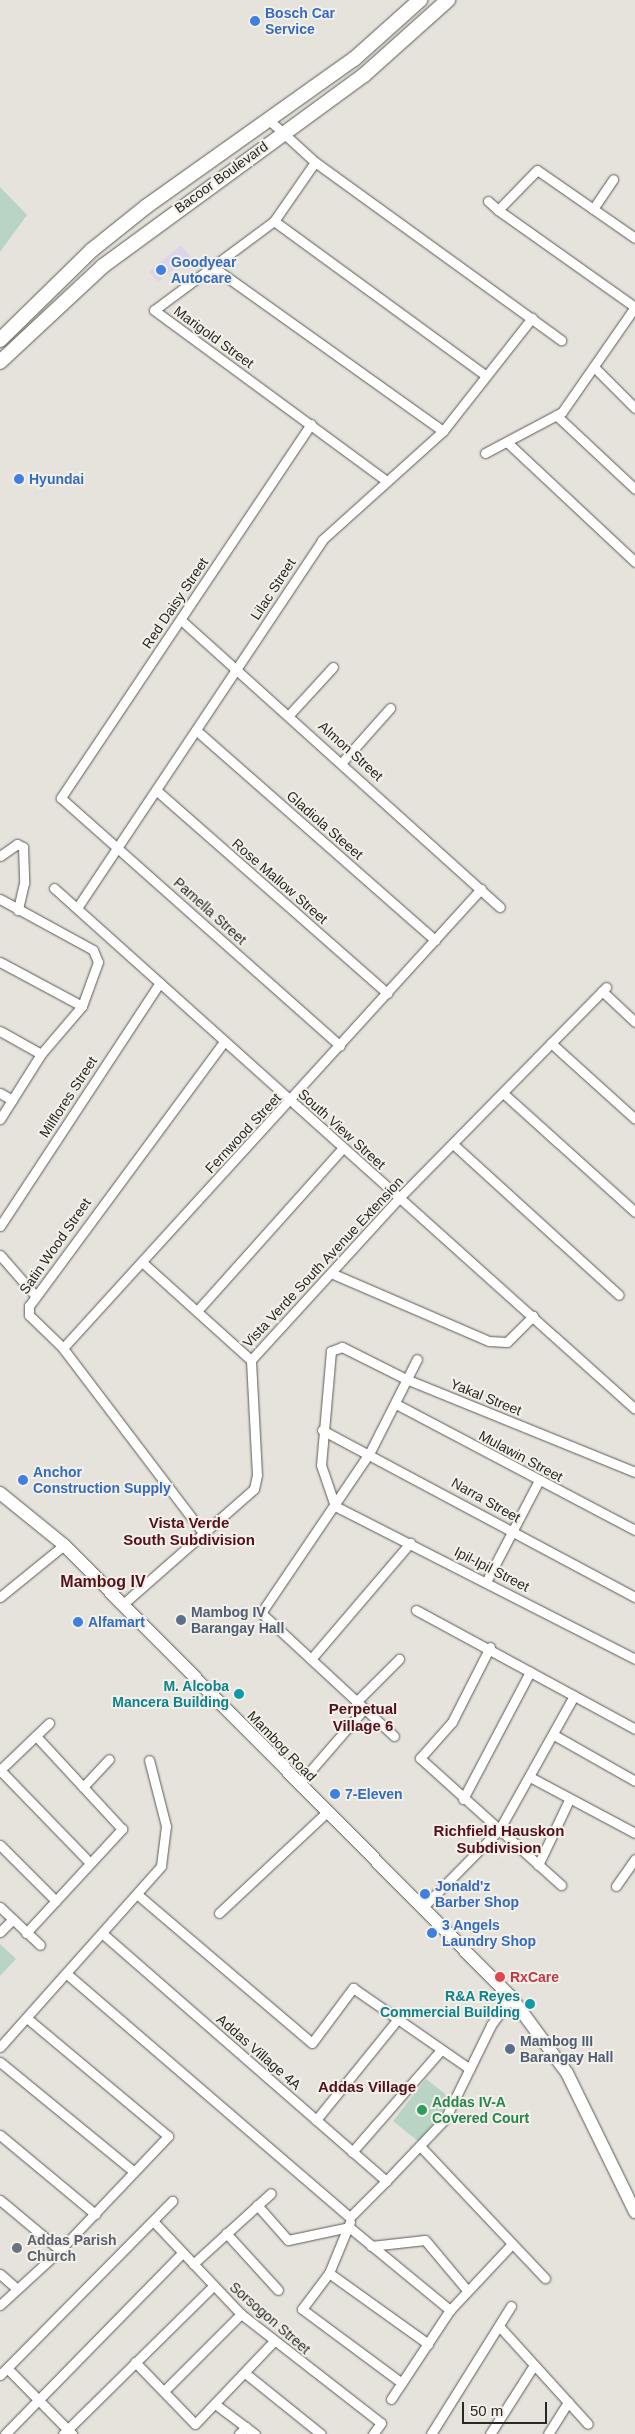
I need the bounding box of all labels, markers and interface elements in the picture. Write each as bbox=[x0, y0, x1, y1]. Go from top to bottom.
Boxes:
place label: Bosch Car Service bbox=[265, 5, 335, 38]
marker: Bosch Car Service bbox=[249, 15, 261, 27]
street label: Bacoor Boulevard bbox=[171, 137, 271, 217]
place label: Goodyear Autocare bbox=[171, 254, 236, 286]
marker: Goodyear Autocare bbox=[155, 264, 167, 276]
street label: Marigold Street bbox=[171, 302, 257, 372]
place label: Hyundai bbox=[29, 471, 84, 487]
marker: Hyundai bbox=[13, 473, 25, 485]
street label: Red Daisy Street bbox=[138, 554, 212, 652]
street label: Lilac Street bbox=[247, 555, 299, 623]
street label: Almon Street bbox=[315, 718, 387, 784]
street label: Gladiola Steeet bbox=[283, 787, 367, 863]
street label: Rose Mallow Street bbox=[229, 835, 331, 927]
street label: Pamella Street bbox=[170, 874, 250, 948]
street label: Milflores Street bbox=[36, 1053, 100, 1141]
street label: South View Street bbox=[295, 1085, 389, 1173]
street label: Fernwood Street bbox=[202, 1089, 284, 1177]
street label: Vista Verde South Avenue Extension bbox=[239, 1173, 407, 1351]
street label: Satin Wood Street bbox=[16, 1195, 94, 1297]
street label: Yakal Street bbox=[448, 1375, 524, 1419]
street label: Mulawin Street bbox=[476, 1427, 566, 1485]
place label: Anchor Construction Supply bbox=[33, 1464, 171, 1496]
marker: Anchor Construction Supply bbox=[17, 1474, 29, 1486]
street label: Narra Street bbox=[449, 1474, 523, 1526]
district label: Vista Verde South Subdivision bbox=[123, 1513, 255, 1548]
street label: Ipil-Ipil Street bbox=[452, 1543, 532, 1595]
district label: Mambog IV bbox=[60, 1572, 146, 1592]
place label: Mambog IV Barangay Hall bbox=[191, 1604, 284, 1636]
place label: Alfamart bbox=[88, 1614, 145, 1630]
marker: Mambog IV Barangay Hall bbox=[175, 1614, 187, 1626]
marker: Alfamart bbox=[72, 1616, 84, 1628]
place label: M. Alcoba Mancera Building bbox=[112, 1678, 229, 1710]
marker: M. Alcoba Mancera Building bbox=[233, 1688, 245, 1700]
district label: Perpetual Village 6 bbox=[329, 1699, 397, 1734]
street label: Mambog Road bbox=[244, 1707, 320, 1785]
place label: 7-Eleven bbox=[345, 1786, 403, 1802]
marker: 7-Eleven bbox=[329, 1788, 341, 1800]
district label: Richfield Hauskon Subdivision bbox=[434, 1821, 564, 1856]
place label: Jonald'z Barber Shop bbox=[435, 1878, 519, 1910]
marker: Jonald'z Barber Shop bbox=[419, 1888, 431, 1900]
place label: 3 Angels Laundry Shop bbox=[442, 1917, 536, 1950]
marker: 3 Angels Laundry Shop bbox=[426, 1927, 438, 1939]
place label: RxCare bbox=[510, 1969, 559, 1985]
marker: RxCare bbox=[494, 1971, 506, 1983]
place label: R&A Reyes Commercial Building bbox=[380, 1988, 520, 2020]
marker: R&A Reyes Commercial Building bbox=[524, 1998, 536, 2010]
street label: Addas Village 4A bbox=[213, 2011, 305, 2093]
place label: Mambog III Barangay Hall bbox=[520, 2033, 613, 2066]
marker: Mambog III Barangay Hall bbox=[504, 2043, 516, 2055]
district label: Addas Village bbox=[318, 2078, 416, 2096]
place label: Addas IV-A Covered Court bbox=[432, 2094, 529, 2126]
marker: Addas IV-A Covered Court bbox=[416, 2104, 428, 2116]
place label: Addas Parish Church bbox=[27, 2232, 116, 2264]
marker: Addas Parish Church bbox=[11, 2242, 23, 2254]
street label: Sorsogon Street bbox=[226, 2278, 314, 2358]
scale bar bbox=[465, 2392, 550, 2424]
text: 50 m bbox=[470, 2402, 503, 2419]

